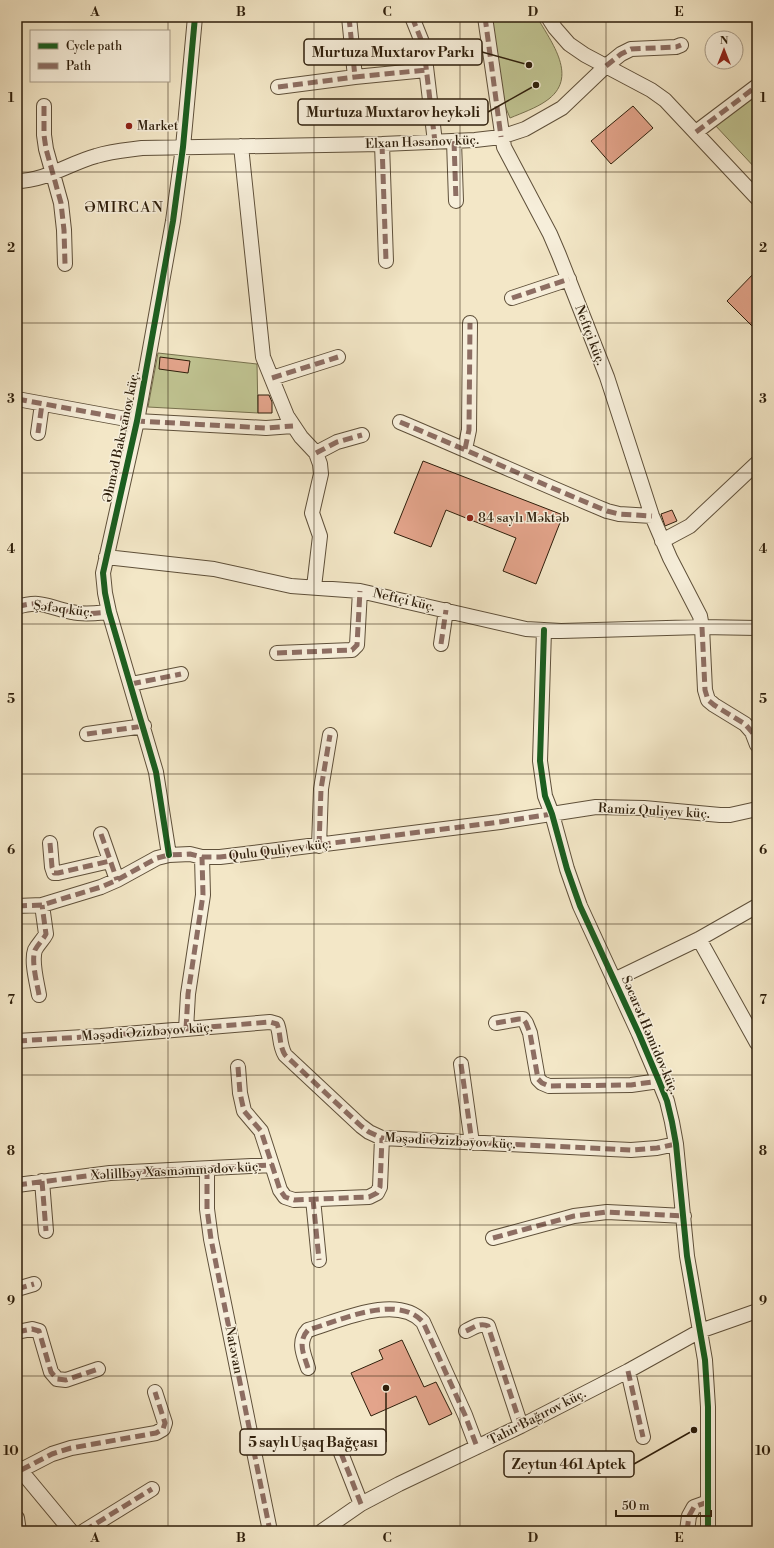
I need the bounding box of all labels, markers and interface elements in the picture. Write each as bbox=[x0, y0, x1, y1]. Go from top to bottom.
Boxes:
text: A bbox=[89, 4, 100, 20]
text: B bbox=[236, 4, 246, 20]
text: C bbox=[382, 4, 392, 20]
text: D bbox=[528, 4, 538, 20]
text: E bbox=[674, 4, 684, 20]
legend bbox=[30, 30, 170, 82]
north arrow bbox=[704, 30, 744, 70]
text: N bbox=[720, 34, 729, 48]
text: Cycle path bbox=[66, 39, 122, 54]
callout: Murtuza Muxtarov Parkı bbox=[304, 39, 482, 65]
text: Murtuza Muxtarov Parkı bbox=[312, 44, 475, 62]
text: Path bbox=[66, 59, 91, 74]
text: 1 bbox=[8, 90, 15, 106]
text: 1 bbox=[760, 90, 767, 106]
callout: Murtuza Muxtarov heykəli bbox=[298, 99, 488, 125]
text: Murtuza Muxtarov heykəli bbox=[306, 104, 481, 122]
place label: Market bbox=[137, 118, 179, 134]
marker: Market bbox=[124, 121, 134, 131]
street label: Elxan Həsənov küç. bbox=[365, 132, 479, 152]
district label: ƏMIRCAN bbox=[84, 198, 164, 217]
text: 2 bbox=[7, 240, 15, 256]
text: 2 bbox=[759, 240, 767, 256]
street label: Neftçi küç. bbox=[571, 303, 609, 367]
street label: Əhməd Bakıxanov küç. bbox=[99, 370, 143, 504]
text: 3 bbox=[7, 391, 15, 407]
text: 3 bbox=[759, 391, 767, 407]
place label: 84 saylı Məktəb bbox=[478, 510, 569, 526]
marker: 84 saylı Məktəb bbox=[465, 513, 475, 523]
text: 4 bbox=[7, 541, 16, 557]
text: 4 bbox=[759, 541, 768, 557]
street label: Neftçi küç. bbox=[371, 585, 437, 615]
street label: Şəfəq küç. bbox=[32, 597, 94, 621]
text: 5 bbox=[7, 691, 15, 707]
text: 5 bbox=[759, 691, 767, 707]
street label: Ramiz Quliyev küç. bbox=[598, 800, 710, 822]
street label: Qulu Quliyev küç. bbox=[228, 836, 332, 864]
text: 6 bbox=[7, 842, 15, 858]
text: 6 bbox=[759, 842, 767, 858]
street label: Səcarət Həmidov küç. bbox=[618, 973, 682, 1097]
text: 7 bbox=[7, 992, 15, 1008]
text: 7 bbox=[759, 992, 767, 1008]
street label: Məşədi Əzizbəyov küç. bbox=[81, 1019, 213, 1045]
street label: Məşədi Əzizbəyov küç. bbox=[384, 1130, 516, 1152]
text: 8 bbox=[7, 1143, 15, 1159]
text: 8 bbox=[759, 1143, 767, 1159]
street label: Xəlillbəy Xasməmmədov küç. bbox=[89, 1159, 262, 1184]
text: 9 bbox=[7, 1293, 15, 1309]
text: 9 bbox=[759, 1293, 767, 1309]
street label: Natəvan bbox=[222, 1325, 246, 1375]
street label: Tahir Bağırov küç. bbox=[485, 1385, 589, 1449]
callout: 5 saylı Uşaq Bağçası bbox=[240, 1429, 386, 1455]
text: 5 saylı Uşaq Bağçası bbox=[248, 1434, 378, 1452]
text: 10 bbox=[3, 1443, 19, 1459]
text: 10 bbox=[755, 1443, 771, 1459]
callout: Zeytun 461 Aptek bbox=[504, 1451, 634, 1477]
text: Zeytun 461 Aptek bbox=[512, 1456, 626, 1474]
scale bar bbox=[616, 1492, 711, 1518]
text: 50 m bbox=[622, 1499, 650, 1514]
text: A bbox=[89, 1530, 100, 1546]
text: B bbox=[236, 1530, 246, 1546]
text: C bbox=[382, 1530, 392, 1546]
text: D bbox=[528, 1530, 538, 1546]
text: E bbox=[674, 1530, 684, 1546]

